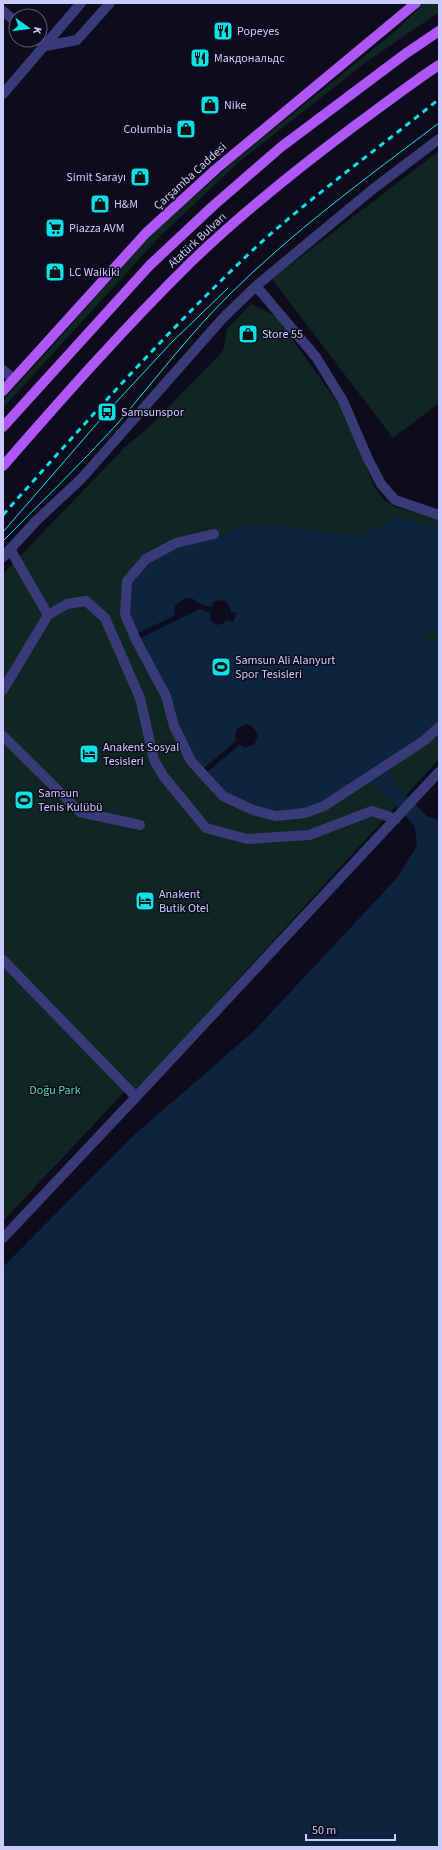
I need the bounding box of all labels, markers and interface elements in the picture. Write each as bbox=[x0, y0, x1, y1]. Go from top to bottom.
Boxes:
north arrow bbox=[8, 8, 48, 48]
restaurant icon: Popeyes bbox=[212, 20, 234, 42]
place label: Popeyes bbox=[237, 23, 279, 40]
text: K bbox=[29, 25, 45, 36]
restaurant icon: Макдональдс bbox=[189, 47, 211, 69]
place label: Макдональдс bbox=[214, 50, 285, 67]
shop icon: Nike bbox=[199, 94, 221, 116]
place label: Nike bbox=[224, 97, 246, 114]
shop icon: Columbia bbox=[175, 118, 197, 140]
place label: Columbia bbox=[123, 121, 172, 138]
street label: Çarşamba Caddesi bbox=[150, 139, 231, 214]
shop icon: Simit Sarayı bbox=[129, 166, 151, 188]
place label: Simit Sarayı bbox=[66, 169, 126, 186]
shop icon: H&M bbox=[89, 193, 111, 215]
place label: H&M bbox=[114, 196, 138, 213]
street label: Atatürk Bulvarı bbox=[164, 209, 230, 272]
supermarket icon: Piazza AVM bbox=[44, 217, 66, 239]
place label: Piazza AVM bbox=[69, 220, 124, 237]
shop icon: LC Waikiki bbox=[44, 261, 66, 283]
place label: LC Waikiki bbox=[69, 264, 120, 281]
shop icon: Store 55 bbox=[237, 323, 259, 345]
place label: Store 55 bbox=[262, 326, 303, 343]
bus stop icon: Samsunspor bbox=[96, 401, 118, 423]
place label: Samsunspor bbox=[121, 404, 185, 421]
place label: Samsun Ali Alanyurt Spor Tesisleri bbox=[235, 652, 335, 683]
sports icon: Samsun Ali Alanyurt Spor Tesisleri bbox=[210, 656, 232, 678]
place label: Anakent Sosyal Tesisleri bbox=[103, 739, 179, 770]
hotel icon: Anakent Sosyal Tesisleri bbox=[78, 743, 100, 765]
place label: Samsun Tenis Kulübü bbox=[38, 785, 103, 816]
sports icon: Samsun Tenis Kulübü bbox=[13, 789, 35, 811]
place label: Anakent Butik Otel bbox=[159, 886, 209, 917]
hotel icon: Anakent Butik Otel bbox=[134, 890, 156, 912]
park label: Doğu Park bbox=[29, 1082, 81, 1099]
scale bar bbox=[306, 1816, 395, 1842]
text: 50 m bbox=[312, 1822, 336, 1839]

